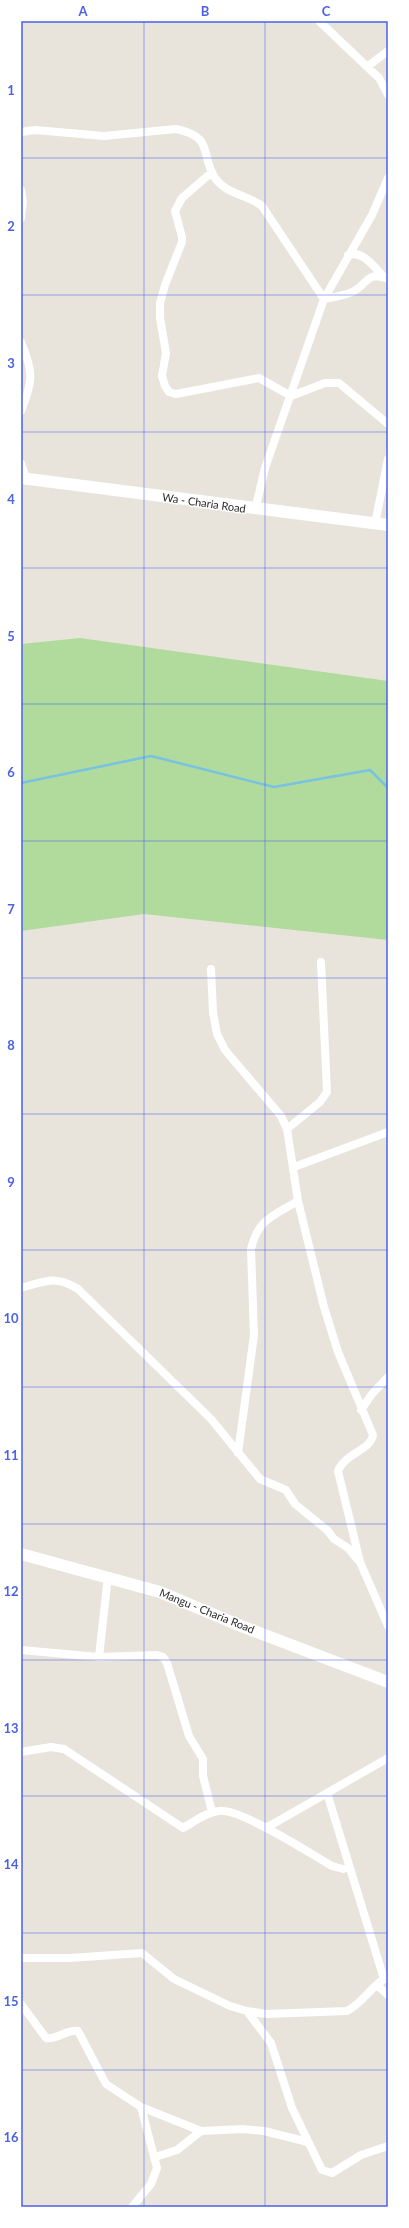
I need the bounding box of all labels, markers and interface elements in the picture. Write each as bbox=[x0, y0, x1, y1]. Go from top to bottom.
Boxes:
text: A bbox=[77, 3, 88, 19]
text: B bbox=[201, 3, 210, 19]
text: C bbox=[322, 3, 331, 19]
text: 1 bbox=[7, 82, 15, 98]
text: 2 bbox=[7, 218, 15, 234]
text: 3 bbox=[7, 355, 15, 371]
street label: Wa - Charia Road bbox=[161, 490, 247, 515]
text: 4 bbox=[7, 491, 15, 507]
text: 5 bbox=[7, 628, 15, 644]
text: 6 bbox=[7, 764, 15, 780]
text: 7 bbox=[7, 901, 15, 917]
text: 8 bbox=[7, 1037, 15, 1053]
text: 9 bbox=[7, 1174, 15, 1190]
text: 10 bbox=[3, 1310, 19, 1326]
text: 11 bbox=[3, 1447, 19, 1463]
text: 12 bbox=[3, 1583, 19, 1599]
street label: Mangu - Charia Road bbox=[158, 1585, 257, 1636]
text: 13 bbox=[3, 1720, 19, 1736]
text: 14 bbox=[3, 1856, 19, 1872]
text: 15 bbox=[3, 1993, 19, 2009]
text: 16 bbox=[3, 2129, 19, 2145]

